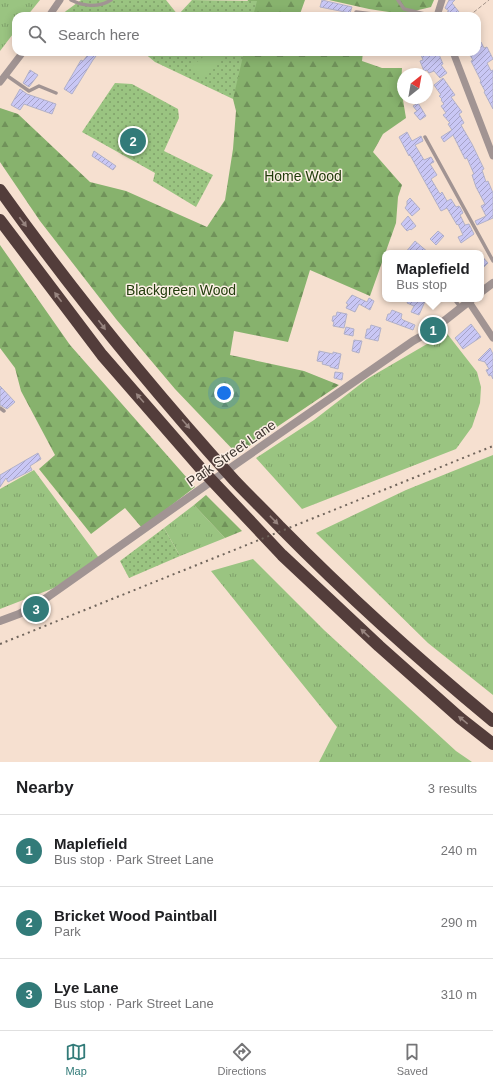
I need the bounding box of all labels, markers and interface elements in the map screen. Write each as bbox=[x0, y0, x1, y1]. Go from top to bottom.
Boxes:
search box bbox=[12, 12, 481, 56]
icon: search bbox=[26, 23, 48, 45]
text: Search here bbox=[58, 26, 140, 43]
north arrow bbox=[397, 68, 433, 104]
pin: 2 bbox=[120, 126, 146, 156]
park label: Home Wood bbox=[264, 168, 342, 184]
one-way arrow bbox=[19, 216, 27, 227]
popup bbox=[382, 250, 484, 302]
text: Maplefield bbox=[396, 260, 470, 277]
text: Bus stop bbox=[396, 277, 447, 292]
park label: Blackgreen Wood bbox=[126, 282, 236, 298]
one-way arrow bbox=[54, 292, 62, 303]
pin: 1 bbox=[420, 315, 446, 345]
one-way arrow bbox=[98, 319, 106, 330]
your location bbox=[214, 383, 234, 403]
one-way arrow bbox=[135, 393, 144, 404]
street label: Park Street Lane bbox=[183, 416, 279, 490]
one-way arrow bbox=[181, 419, 191, 429]
one-way arrow bbox=[269, 515, 278, 525]
pin: 3 bbox=[23, 594, 49, 624]
one-way arrow bbox=[360, 628, 370, 638]
one-way arrow bbox=[457, 715, 468, 724]
text: Nearby bbox=[16, 778, 74, 797]
text: 3 results bbox=[428, 781, 477, 796]
text: Maplefield bbox=[54, 835, 127, 852]
text: 1 bbox=[25, 843, 33, 858]
text: 240 m bbox=[441, 843, 477, 858]
text: Bus stop · Park Street Lane bbox=[54, 852, 214, 867]
text: Bricket Wood Paintball bbox=[54, 907, 217, 924]
text: 2 bbox=[25, 915, 33, 930]
text: 290 m bbox=[441, 915, 477, 930]
text: Park bbox=[54, 924, 81, 939]
text: Lye Lane bbox=[54, 979, 118, 996]
text: 3 bbox=[25, 987, 33, 1002]
text: 310 m bbox=[441, 987, 477, 1002]
text: Bus stop · Park Street Lane bbox=[54, 996, 214, 1011]
tab: Map bbox=[65, 1041, 87, 1077]
tab: Directions bbox=[217, 1041, 266, 1077]
tab: Saved bbox=[397, 1041, 428, 1077]

